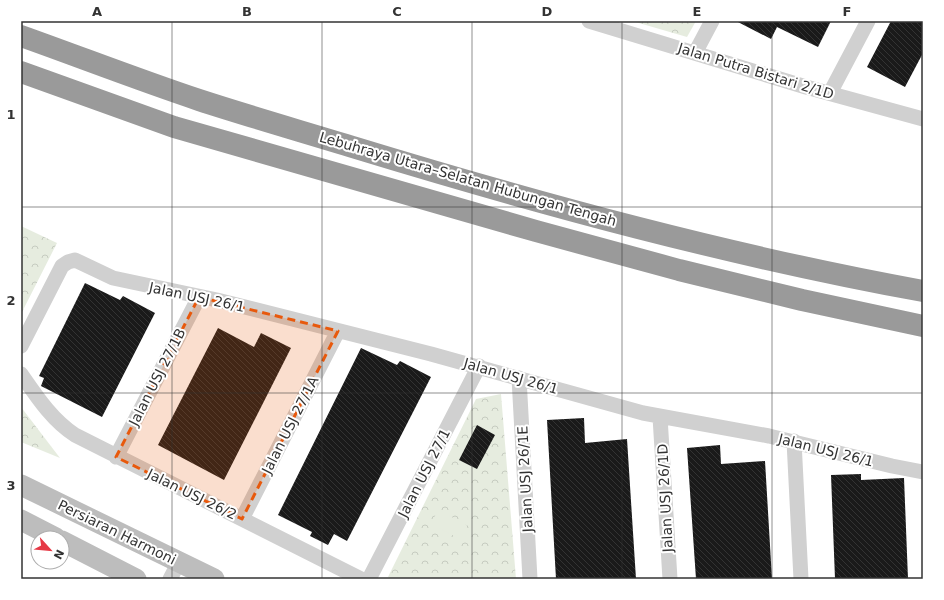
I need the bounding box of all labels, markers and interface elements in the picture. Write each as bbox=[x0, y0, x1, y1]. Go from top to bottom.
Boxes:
text: A bbox=[92, 4, 102, 19]
text: B bbox=[242, 4, 252, 19]
text: C bbox=[392, 4, 402, 19]
text: D bbox=[542, 4, 553, 19]
text: E bbox=[693, 4, 701, 19]
text: F bbox=[843, 4, 851, 19]
street label: Jalan Putra Bistari 2/1D bbox=[675, 39, 836, 102]
text: 1 bbox=[6, 107, 16, 122]
street label: Lebuhraya Utara–Selatan Hubungan Tengah bbox=[318, 129, 618, 229]
street label: Jalan USJ 26/1 bbox=[147, 279, 246, 315]
text: 2 bbox=[6, 293, 16, 308]
street label: Jalan USJ 27/1B bbox=[125, 326, 188, 429]
street label: Jalan USJ 26/1 bbox=[461, 355, 560, 397]
street label: Jalan USJ 27/1A bbox=[258, 373, 322, 477]
street label: Jalan USJ 26/1E bbox=[514, 425, 536, 534]
street label: Jalan USJ 27/1 bbox=[394, 426, 453, 521]
street label: Jalan USJ 26/1 bbox=[776, 430, 875, 470]
street label: Jalan USJ 26/1D bbox=[654, 443, 676, 554]
street label: Jalan USJ 26/2 bbox=[144, 465, 239, 523]
text: 3 bbox=[6, 478, 16, 493]
street label: Persiaran Harmoni bbox=[55, 496, 179, 568]
north arrow bbox=[30, 530, 70, 570]
text: N bbox=[51, 547, 66, 561]

